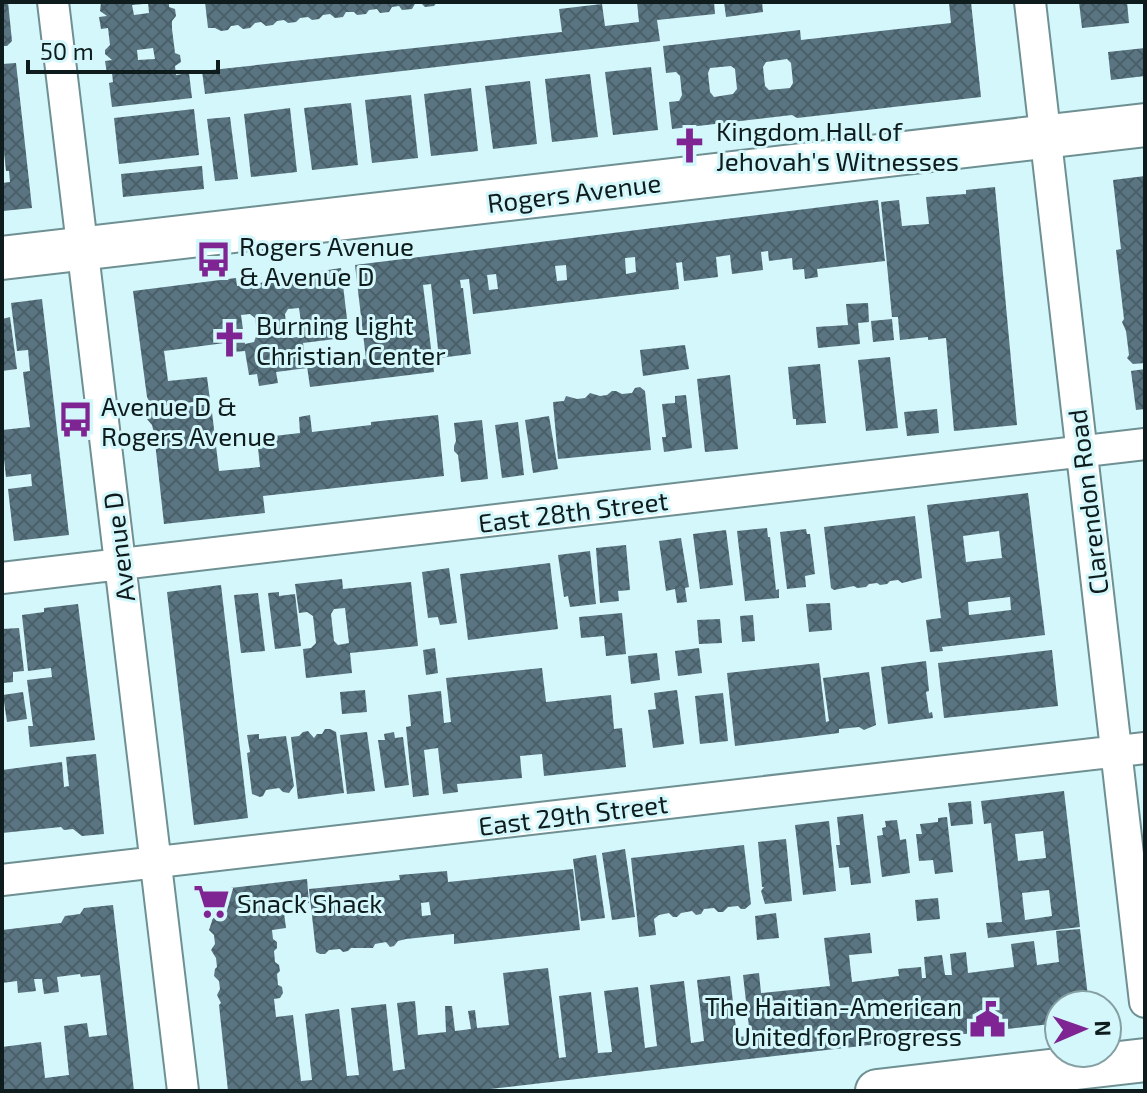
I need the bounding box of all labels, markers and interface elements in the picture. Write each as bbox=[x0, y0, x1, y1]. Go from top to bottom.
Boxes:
scale bar bbox=[28, 24, 218, 74]
text: 50 m bbox=[40, 36, 94, 65]
place label: Kingdom Hall of Jehovah's Witnesses bbox=[716, 115, 959, 176]
church icon: Kingdom Hall of Jehovah's Witnesses bbox=[671, 126, 709, 164]
street label: Rogers Avenue bbox=[485, 166, 663, 218]
place label: Rogers Avenue & Avenue D bbox=[239, 230, 414, 291]
bus stop icon: Rogers Avenue & Avenue D bbox=[194, 241, 232, 279]
place label: Burning Light Christian Center bbox=[256, 309, 446, 370]
church icon: Burning Light Christian Center bbox=[211, 320, 249, 358]
place label: Avenue D & Rogers Avenue bbox=[101, 390, 276, 451]
bus stop icon: Avenue D & Rogers Avenue bbox=[56, 401, 94, 439]
street label: Clarendon Road bbox=[1060, 408, 1114, 596]
street label: East 28th Street bbox=[476, 484, 670, 538]
street label: Avenue D bbox=[96, 490, 140, 604]
street label: East 29th Street bbox=[477, 787, 669, 841]
supermarket icon: Snack Shack bbox=[192, 883, 230, 921]
place label: Snack Shack bbox=[237, 887, 382, 918]
north arrow bbox=[1043, 989, 1123, 1069]
place label: The Haitian-American United for Progress bbox=[705, 990, 962, 1051]
public building icon: The Haitian-American United for Progress bbox=[969, 1001, 1007, 1039]
text: N bbox=[1091, 1020, 1117, 1037]

